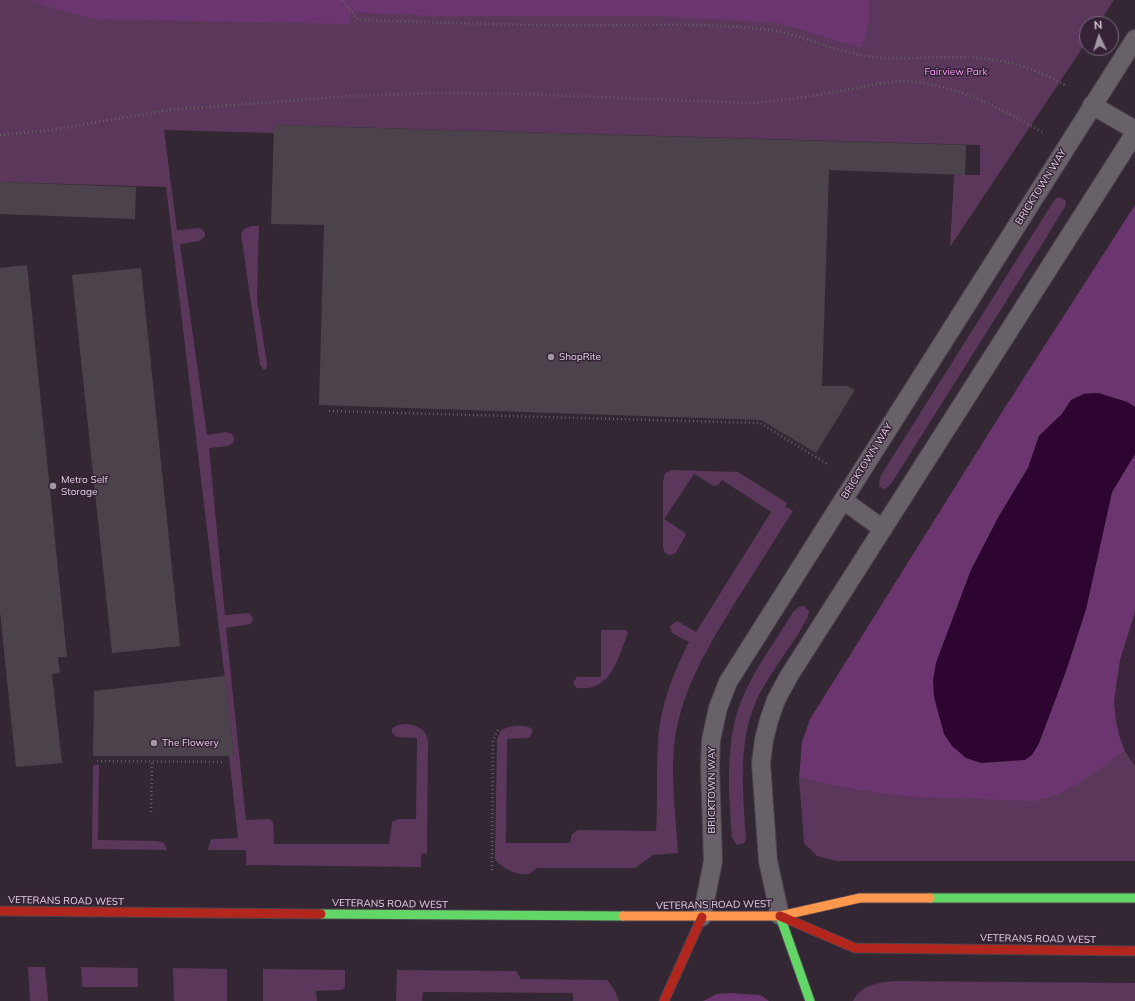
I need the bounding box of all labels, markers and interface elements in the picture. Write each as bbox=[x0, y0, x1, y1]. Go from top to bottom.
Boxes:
north arrow bbox=[1079, 16, 1119, 56]
text: N bbox=[1094, 18, 1103, 32]
park label: Fairview Park bbox=[924, 66, 988, 78]
street label: BRICKTOWN WAY bbox=[1013, 147, 1069, 227]
place label: ShopRite bbox=[559, 351, 601, 363]
marker: ShopRite bbox=[546, 352, 556, 362]
street label: BRICKTOWN WAY bbox=[839, 421, 895, 501]
place label: Metro Self Storage bbox=[61, 474, 108, 498]
marker: Metro Self Storage bbox=[48, 481, 58, 491]
place label: The Flowery bbox=[162, 737, 219, 749]
marker: The Flowery bbox=[149, 738, 159, 748]
street label: BRICKTOWN WAY bbox=[706, 747, 718, 833]
street label: VETERANS ROAD WEST bbox=[8, 894, 124, 908]
street label: VETERANS ROAD WEST bbox=[332, 897, 448, 911]
street label: VETERANS ROAD WEST bbox=[656, 898, 772, 912]
street label: VETERANS ROAD WEST bbox=[980, 932, 1096, 946]

